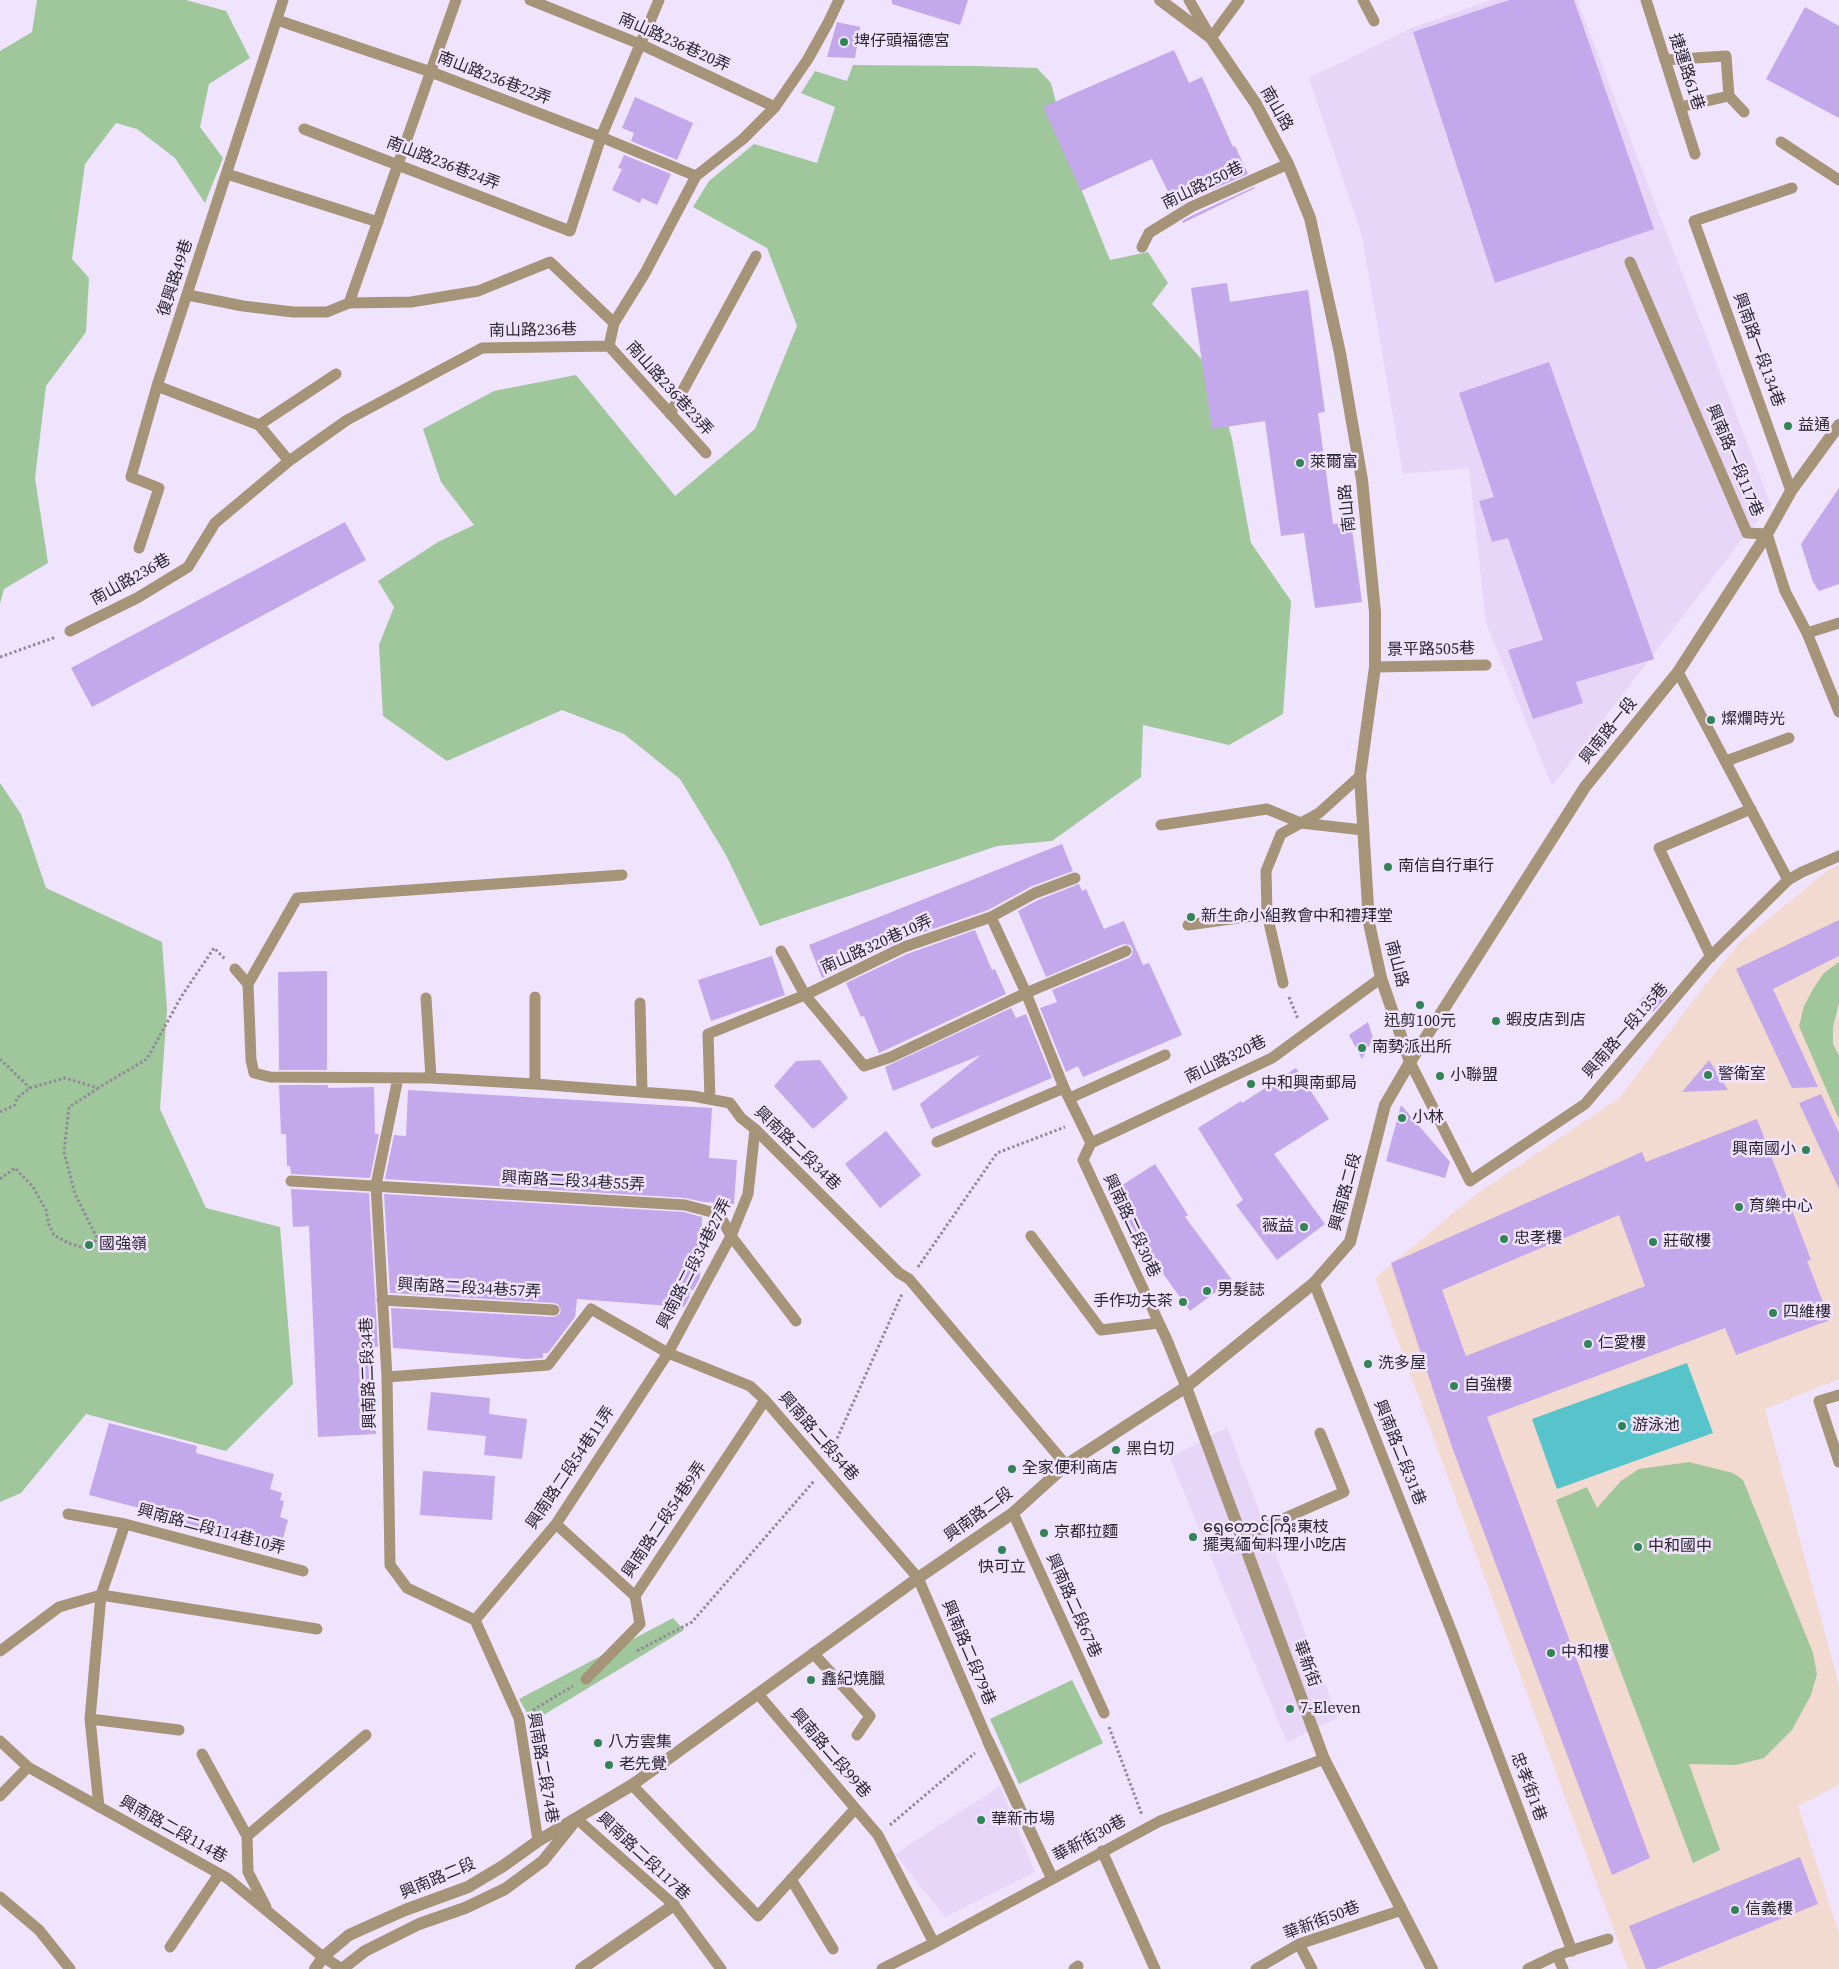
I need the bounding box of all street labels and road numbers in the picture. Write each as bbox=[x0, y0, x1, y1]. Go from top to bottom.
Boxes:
street label: 南山路236巷20弄 bbox=[615, 10, 733, 76]
street label: 捷運路61巷 bbox=[1665, 31, 1707, 113]
street label: 南山路236巷22弄 bbox=[435, 49, 553, 109]
street label: 南山路 bbox=[1256, 83, 1296, 135]
street label: 南山路236巷24弄 bbox=[384, 134, 502, 194]
street label: 南山路250巷 bbox=[1159, 158, 1247, 214]
street label: 復興路49巷 bbox=[155, 237, 197, 319]
street label: 興南路一段134巷 bbox=[1728, 290, 1788, 410]
street label: 南山路236巷 bbox=[489, 321, 577, 341]
street label: 南山路236巷23弄 bbox=[622, 338, 716, 440]
street label: 興南路一段117巷 bbox=[1702, 402, 1766, 520]
street label: 南山路 bbox=[1336, 483, 1360, 533]
street label: 南山路236巷 bbox=[88, 550, 174, 610]
street label: 景平路505巷 bbox=[1387, 640, 1475, 660]
street label: 興南路一段 bbox=[1576, 694, 1642, 768]
street label: 南山路320巷10弄 bbox=[818, 912, 936, 978]
street label: 南山路 bbox=[1381, 938, 1411, 990]
street label: 興南路一段135巷 bbox=[1579, 979, 1673, 1083]
street label: 南山路320巷 bbox=[1182, 1032, 1270, 1088]
street label: 興南路二段34巷 bbox=[750, 1103, 844, 1195]
street label: 興南路二段 bbox=[1326, 1151, 1366, 1233]
street label: 興南路二段34巷55弄 bbox=[501, 1169, 645, 1195]
street label: 興南路二段30巷 bbox=[1099, 1171, 1163, 1281]
street label: 興南路二段34巷27弄 bbox=[654, 1195, 736, 1333]
street label: 興南路二段34巷57弄 bbox=[397, 1276, 541, 1302]
street label: 興南路二段34巷 bbox=[357, 1317, 381, 1429]
street label: 興南路二段54巷 bbox=[774, 1388, 862, 1486]
street label: 興南路二段31巷 bbox=[1369, 1397, 1429, 1509]
street label: 興南路二段54巷11弄 bbox=[523, 1403, 619, 1533]
street label: 興南路二段54巷9弄 bbox=[619, 1458, 711, 1582]
street label: 興南路二段 bbox=[941, 1484, 1017, 1546]
street label: 興南路二段114巷10弄 bbox=[135, 1501, 287, 1559]
street label: 興南路二段67巷 bbox=[1041, 1551, 1105, 1661]
street label: 興南路二段79巷 bbox=[937, 1598, 999, 1708]
street label: 華新街 bbox=[1289, 1638, 1323, 1690]
street label: 興南路二段99巷 bbox=[786, 1705, 874, 1803]
street label: 興南路二段74巷 bbox=[523, 1711, 561, 1825]
street label: 忠孝街1巷 bbox=[1506, 1750, 1550, 1824]
street label: 興南路二段114巷 bbox=[116, 1793, 230, 1867]
street label: 興南路二段117巷 bbox=[593, 1809, 693, 1905]
street label: 華新街30巷 bbox=[1050, 1812, 1130, 1866]
street label: 興南路二段 bbox=[397, 1855, 479, 1903]
street label: 華新街50巷 bbox=[1281, 1898, 1363, 1944]

